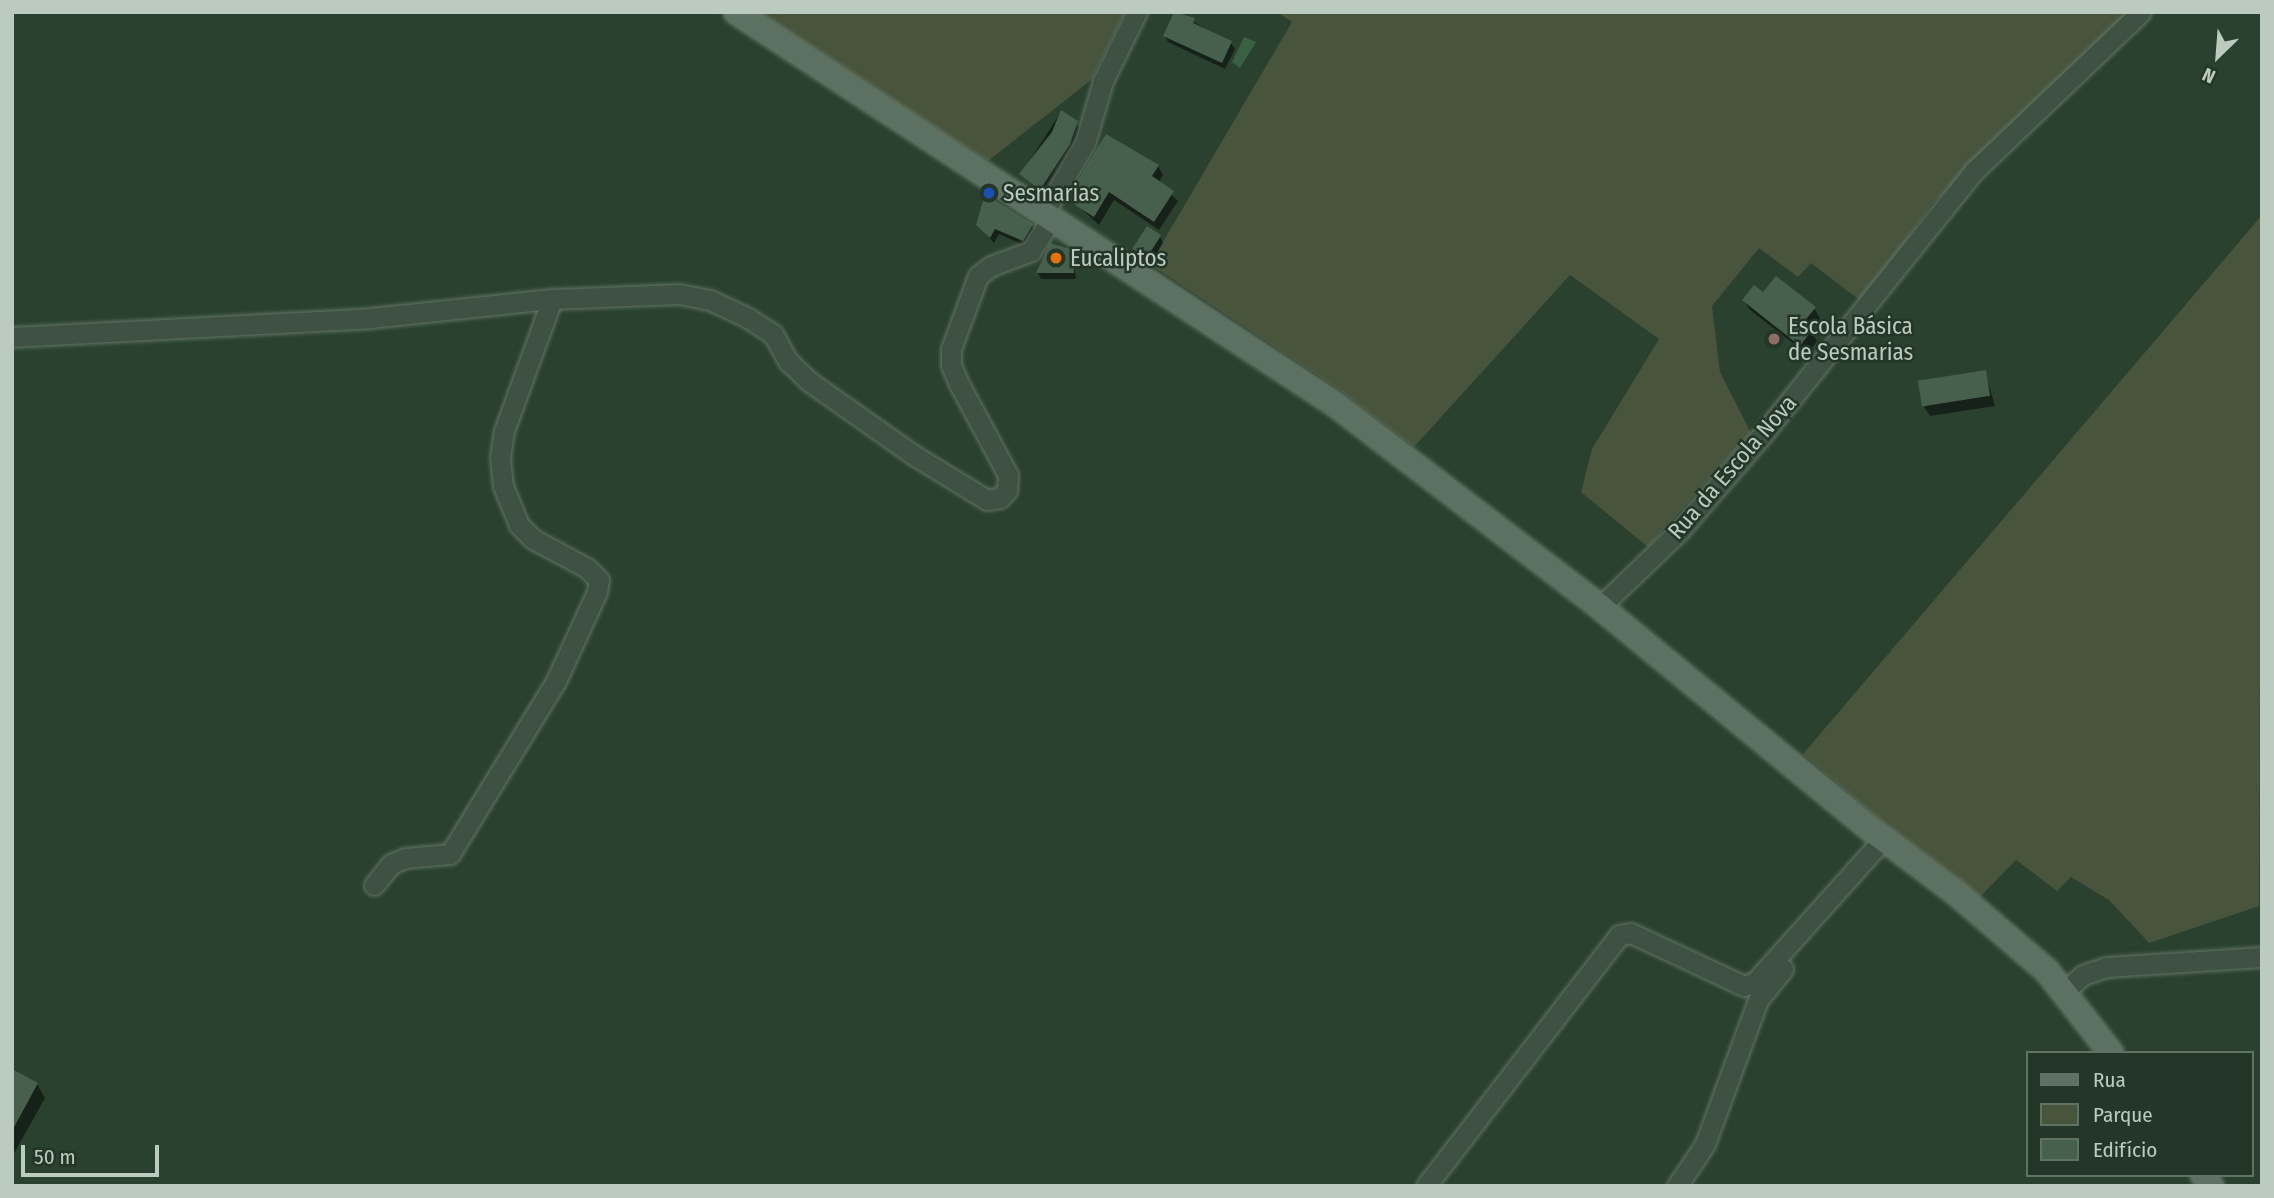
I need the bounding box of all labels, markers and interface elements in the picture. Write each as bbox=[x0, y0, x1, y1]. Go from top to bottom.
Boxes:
north arrow bbox=[2183, 21, 2253, 91]
text: N bbox=[2199, 63, 2219, 88]
place label: Sesmarias bbox=[1003, 179, 1099, 207]
marker: Sesmarias bbox=[981, 185, 997, 201]
place label: Eucaliptos bbox=[1070, 244, 1166, 272]
marker: Eucaliptos bbox=[1048, 250, 1064, 266]
place label: Escola Básica de Sesmarias bbox=[1788, 312, 1913, 366]
marker: Escola Básica de Sesmarias bbox=[1766, 331, 1782, 347]
street label: Rua da Escola Nova bbox=[1662, 389, 1802, 545]
legend bbox=[2025, 1051, 2253, 1177]
text: Rua bbox=[2093, 1067, 2126, 1093]
text: Parque bbox=[2093, 1102, 2153, 1128]
scale bar bbox=[24, 1132, 163, 1176]
text: Edifício bbox=[2093, 1137, 2157, 1163]
text: 50 m bbox=[34, 1144, 76, 1170]

